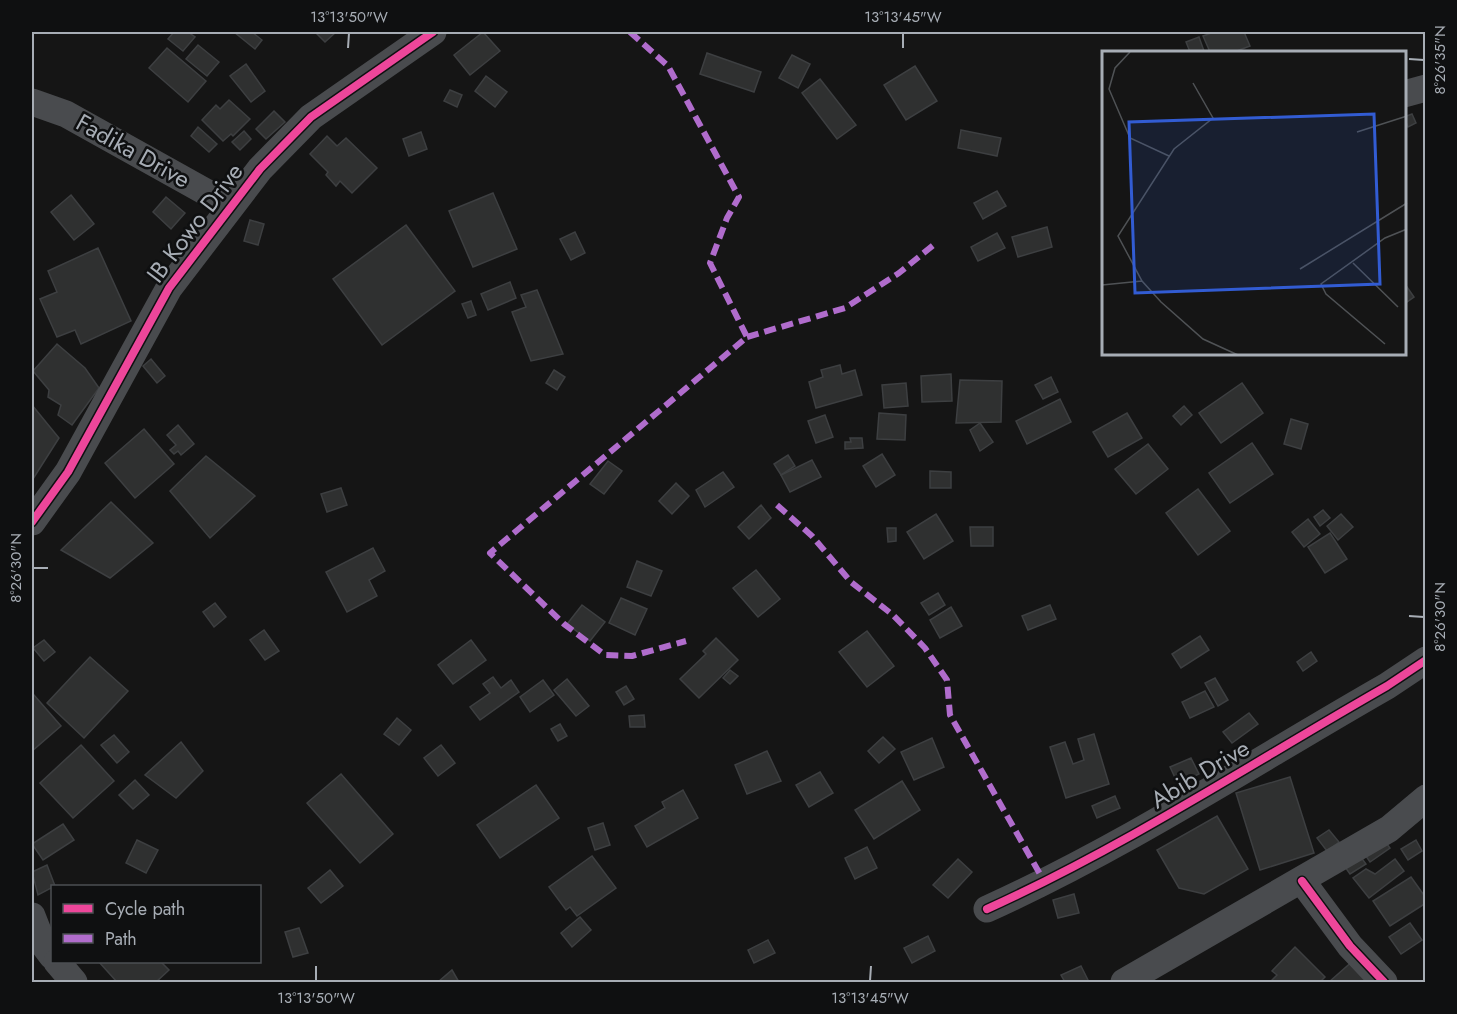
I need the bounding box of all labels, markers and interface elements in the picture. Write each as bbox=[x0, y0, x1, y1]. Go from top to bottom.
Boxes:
text: 13°13'50"W bbox=[310, 6, 388, 28]
text: 13°13'45"W bbox=[864, 6, 942, 28]
text: 8°26'35"N bbox=[1429, 25, 1451, 95]
inset map bbox=[1102, 51, 1406, 356]
street label: Fadika Drive bbox=[70, 105, 197, 196]
street label: IB Kowo Drive bbox=[138, 156, 251, 290]
text: 8°26'30"N bbox=[5, 533, 27, 603]
text: 8°26'30"N bbox=[1429, 582, 1451, 652]
street label: Abib Drive bbox=[1144, 730, 1256, 817]
legend bbox=[51, 885, 261, 963]
text: Cycle path bbox=[105, 896, 185, 922]
text: Path bbox=[105, 926, 137, 952]
text: 13°13'50"W bbox=[277, 987, 355, 1009]
text: 13°13'45"W bbox=[831, 987, 909, 1009]

